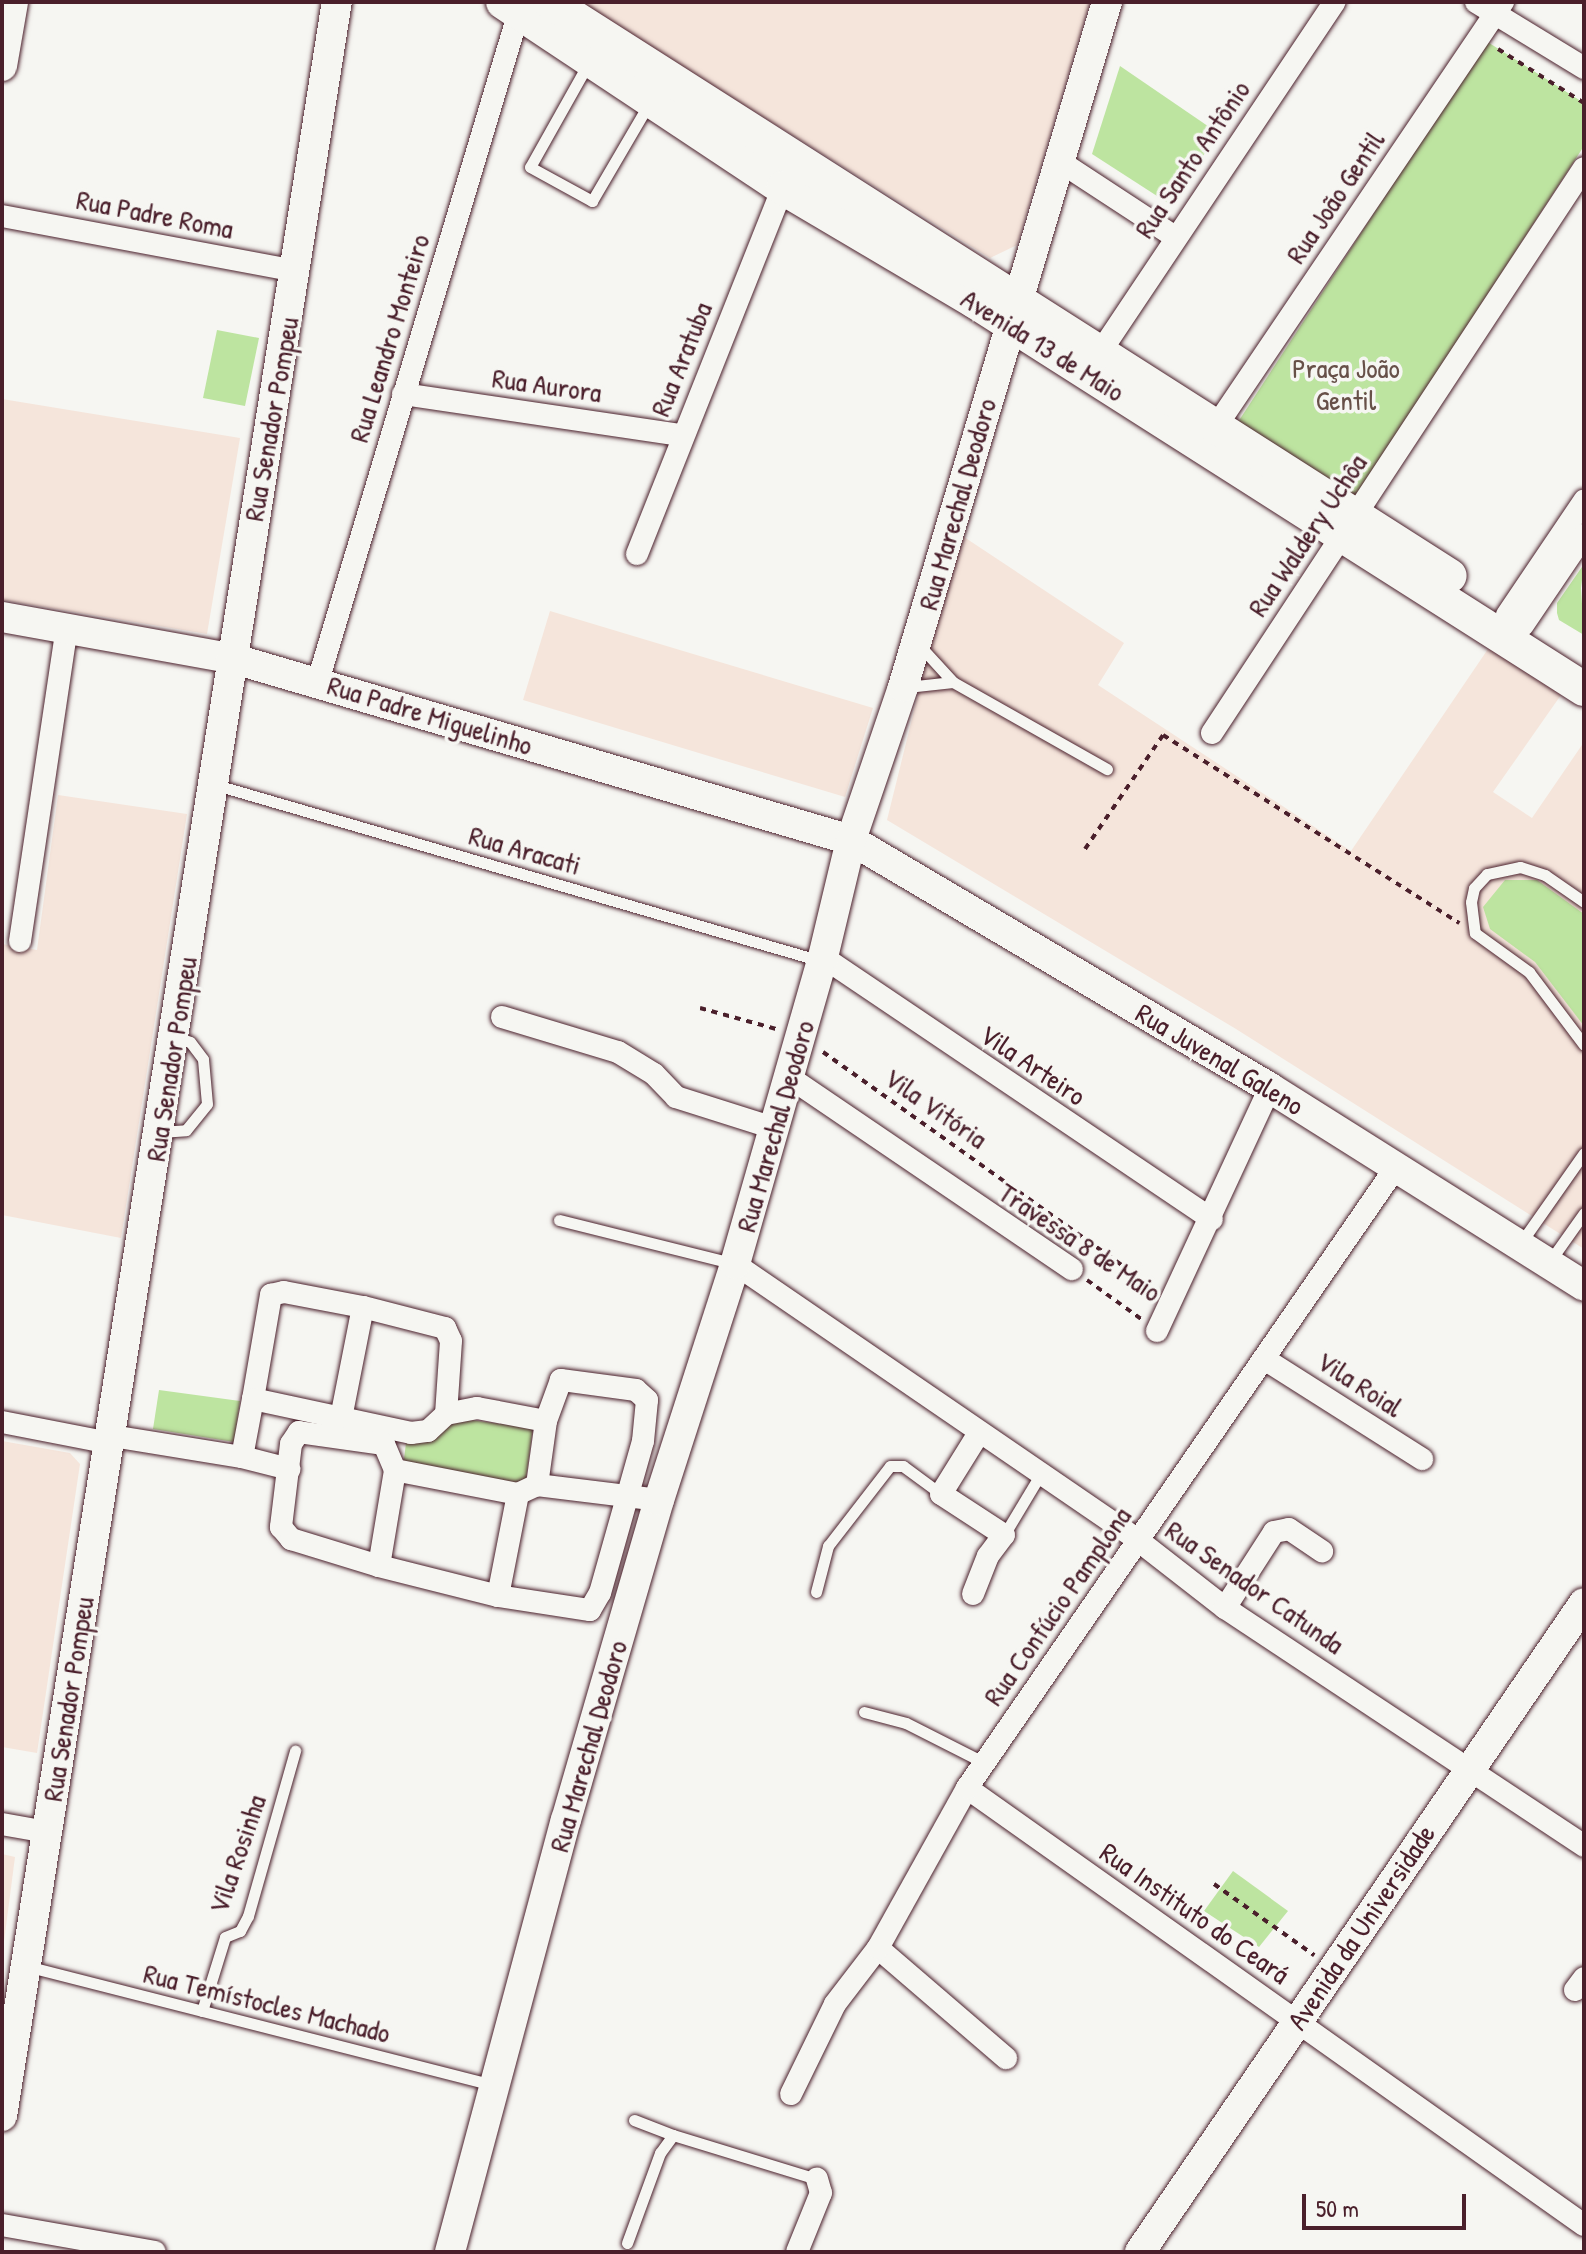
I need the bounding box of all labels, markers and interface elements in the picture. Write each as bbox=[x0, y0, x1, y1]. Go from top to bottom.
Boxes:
street label: Rua Santo Antônio bbox=[1127, 74, 1257, 244]
street label: Rua João Gentil bbox=[1278, 124, 1392, 270]
street label: Rua Padre Roma bbox=[74, 182, 236, 246]
street label: Rua Leandro Monteiro bbox=[341, 230, 437, 446]
street label: Avenida 13 de Maio bbox=[955, 281, 1131, 409]
street label: Rua Aratuba bbox=[643, 297, 719, 421]
street label: Rua Senador Pompeu bbox=[237, 314, 305, 524]
park label: Praça João Gentil bbox=[1292, 351, 1400, 417]
street label: Rua Aurora bbox=[490, 361, 604, 409]
street label: Rua Marechal Deodoro bbox=[911, 394, 1003, 614]
street label: Rua Waldery Uchôa bbox=[1240, 448, 1374, 622]
street label: Rua Padre Miguelinho bbox=[324, 668, 536, 762]
street label: Rua Aracati bbox=[465, 818, 585, 882]
street label: Rua Senador Pompeu bbox=[138, 954, 204, 1164]
street label: Rua Juvenal Galeno bbox=[1130, 996, 1310, 1122]
street label: Rua Marechal Deodoro bbox=[729, 1016, 821, 1236]
street label: Vila Arteiro bbox=[974, 1017, 1092, 1113]
street label: Vila Vitória bbox=[878, 1060, 994, 1156]
street label: Travessa 8 de Maio bbox=[992, 1175, 1168, 1309]
street label: Vila Roial bbox=[1311, 1344, 1409, 1424]
street label: Rua Confúcio Pamplona bbox=[976, 1500, 1138, 1712]
street label: Rua Senador Catunda bbox=[1159, 1513, 1351, 1661]
street label: Rua Senador Pompeu bbox=[35, 1594, 101, 1804]
street label: Rua Marechal Deodoro bbox=[542, 1636, 634, 1856]
street label: Vila Rosinha bbox=[201, 1790, 273, 1918]
street label: Avenida da Universidade bbox=[1280, 1818, 1442, 2036]
street label: Rua Instituto do Ceará bbox=[1094, 1835, 1296, 1991]
street label: Rua Temístocles Machado bbox=[140, 1956, 394, 2050]
scale bar bbox=[1306, 2178, 1470, 2228]
text: 50 m bbox=[1316, 2192, 1359, 2224]

